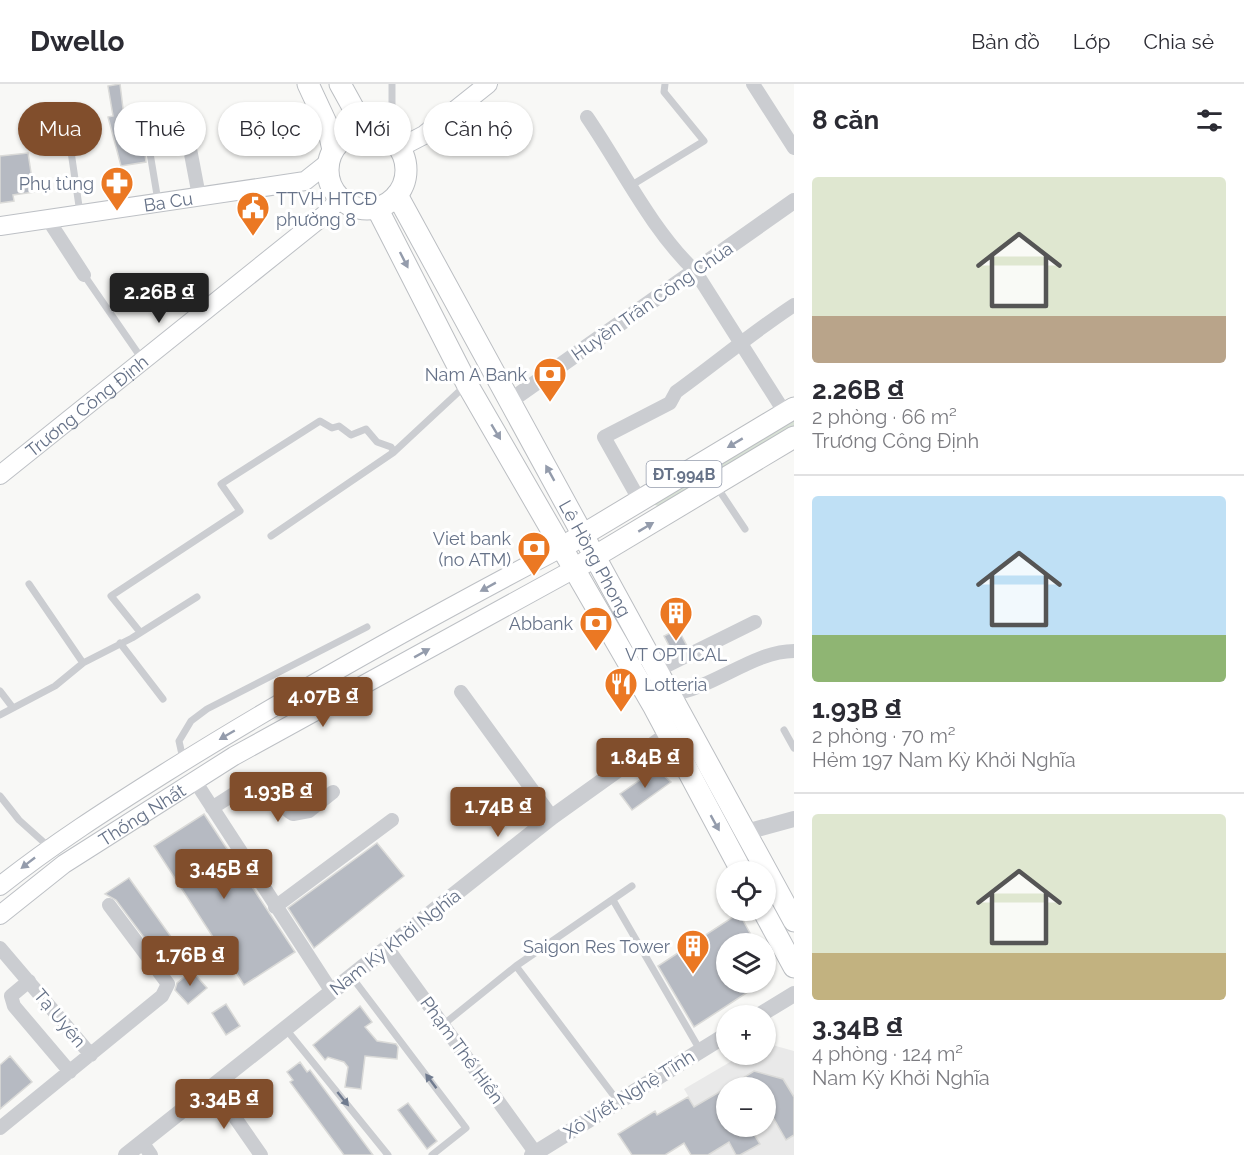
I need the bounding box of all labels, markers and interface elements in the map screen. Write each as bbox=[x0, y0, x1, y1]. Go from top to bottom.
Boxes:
text: Dwello bbox=[30, 25, 125, 58]
text: Bản đồ bbox=[971, 29, 1040, 54]
text: Lớp bbox=[1073, 29, 1111, 54]
text: Chia sẻ bbox=[1144, 29, 1214, 54]
chip: Mua bbox=[18, 102, 102, 156]
chip: Thuê bbox=[114, 102, 206, 156]
chip: Bộ lọc bbox=[218, 102, 322, 156]
chip: Mới bbox=[334, 102, 411, 156]
chip: Căn hộ bbox=[423, 102, 533, 156]
icon: filters bbox=[1193, 104, 1226, 137]
text: 8 căn bbox=[812, 105, 879, 135]
pharmacy icon: Phụ tùng bbox=[99, 165, 135, 212]
place label: Phụ tùng bbox=[19, 173, 94, 194]
street label: Ba Cu bbox=[142, 187, 194, 215]
place label: TTVH HTCĐ phường 8 bbox=[276, 188, 377, 230]
public building icon: TTVH HTCĐ phường 8 bbox=[235, 190, 271, 237]
icon: home bbox=[965, 216, 1073, 324]
street label: Huyền Trân Công Chúa bbox=[567, 237, 737, 365]
one-way arrow bbox=[398, 251, 408, 269]
pin: 2.26B ₫ bbox=[104, 273, 214, 324]
text: 2.26B ₫ bbox=[124, 280, 194, 304]
street label: Trương Công Định bbox=[21, 350, 152, 461]
bank icon: Nam A Bank bbox=[532, 356, 568, 403]
place label: Nam A Bank bbox=[425, 364, 527, 385]
text: 2.26B ₫ bbox=[812, 375, 904, 405]
text: 2 phòng · 66 m² bbox=[812, 405, 957, 429]
one-way arrow bbox=[491, 424, 501, 441]
text: Trương Công Định bbox=[812, 429, 979, 453]
one-way arrow bbox=[727, 438, 743, 449]
road number: ĐT.994B bbox=[646, 461, 722, 487]
one-way arrow bbox=[545, 465, 555, 482]
street label: Lê Hồng Phong bbox=[555, 496, 636, 620]
one-way arrow bbox=[638, 522, 654, 533]
place label: Viet bank (no ATM) bbox=[433, 528, 511, 570]
bank icon: Viet bank (no ATM) bbox=[516, 530, 552, 577]
icon: home bbox=[965, 535, 1073, 643]
one-way arrow bbox=[479, 582, 496, 592]
building icon: VT OPTICAL bbox=[658, 595, 694, 642]
bank icon: Abbank bbox=[578, 605, 614, 652]
place label: Abbank bbox=[509, 613, 573, 634]
place label: VT OPTICAL bbox=[625, 644, 728, 665]
one-way arrow bbox=[414, 648, 431, 658]
restaurant icon: Lotteria bbox=[603, 666, 639, 713]
place label: Lotteria bbox=[644, 674, 707, 695]
pin: 4.07B ₫ bbox=[268, 677, 378, 728]
text: 4.07B ₫ bbox=[288, 684, 358, 708]
text: 1.93B ₫ bbox=[812, 694, 901, 724]
text: 2 phòng · 70 m² bbox=[812, 724, 956, 748]
one-way arrow bbox=[219, 729, 235, 740]
pin: 1.84B ₫ bbox=[590, 738, 700, 789]
text: 1.84B ₫ bbox=[610, 745, 680, 769]
text: Hẻm 197 Nam Kỳ Khởi Nghĩa bbox=[812, 748, 1076, 772]
pin: 1.93B ₫ bbox=[223, 772, 333, 823]
street label: Thống Nhất bbox=[95, 779, 189, 850]
text: 1.93B ₫ bbox=[244, 779, 312, 803]
pin: 1.74B ₫ bbox=[443, 787, 553, 838]
text: 1.74B ₫ bbox=[464, 794, 532, 818]
one-way arrow bbox=[710, 814, 720, 831]
pin: 3.45B ₫ bbox=[169, 849, 279, 900]
icon: home bbox=[965, 853, 1073, 961]
text: 3.45B ₫ bbox=[189, 856, 259, 880]
one-way arrow bbox=[20, 857, 36, 870]
map controls bbox=[716, 861, 776, 1137]
button: locate bbox=[716, 861, 776, 921]
street label: Nam Kỳ Khởi Nghĩa bbox=[326, 884, 464, 1000]
building icon: Saigon Res Tower bbox=[675, 928, 711, 975]
button: layers bbox=[716, 933, 776, 993]
pin: 1.76B ₫ bbox=[135, 936, 245, 987]
place label: Saigon Res Tower bbox=[523, 936, 671, 957]
text: 1.76B ₫ bbox=[156, 943, 224, 967]
street label: Tạ Uyên bbox=[30, 985, 90, 1051]
street label: Phạm Thế Hiển bbox=[416, 992, 508, 1108]
button: + bbox=[716, 1005, 776, 1065]
text: 3.34B ₫ bbox=[812, 1012, 902, 1042]
text: 4 phòng · 124 m² bbox=[812, 1042, 963, 1066]
street label: Xô Viết Nghệ Tĩnh bbox=[560, 1045, 698, 1143]
text: Nam Kỳ Khởi Nghĩa bbox=[812, 1066, 990, 1090]
one-way arrow bbox=[425, 1074, 437, 1090]
button: − bbox=[716, 1077, 776, 1137]
pin: 3.34B ₫ bbox=[169, 1079, 279, 1130]
text: 3.34B ₫ bbox=[189, 1086, 259, 1110]
one-way arrow bbox=[336, 1091, 349, 1107]

